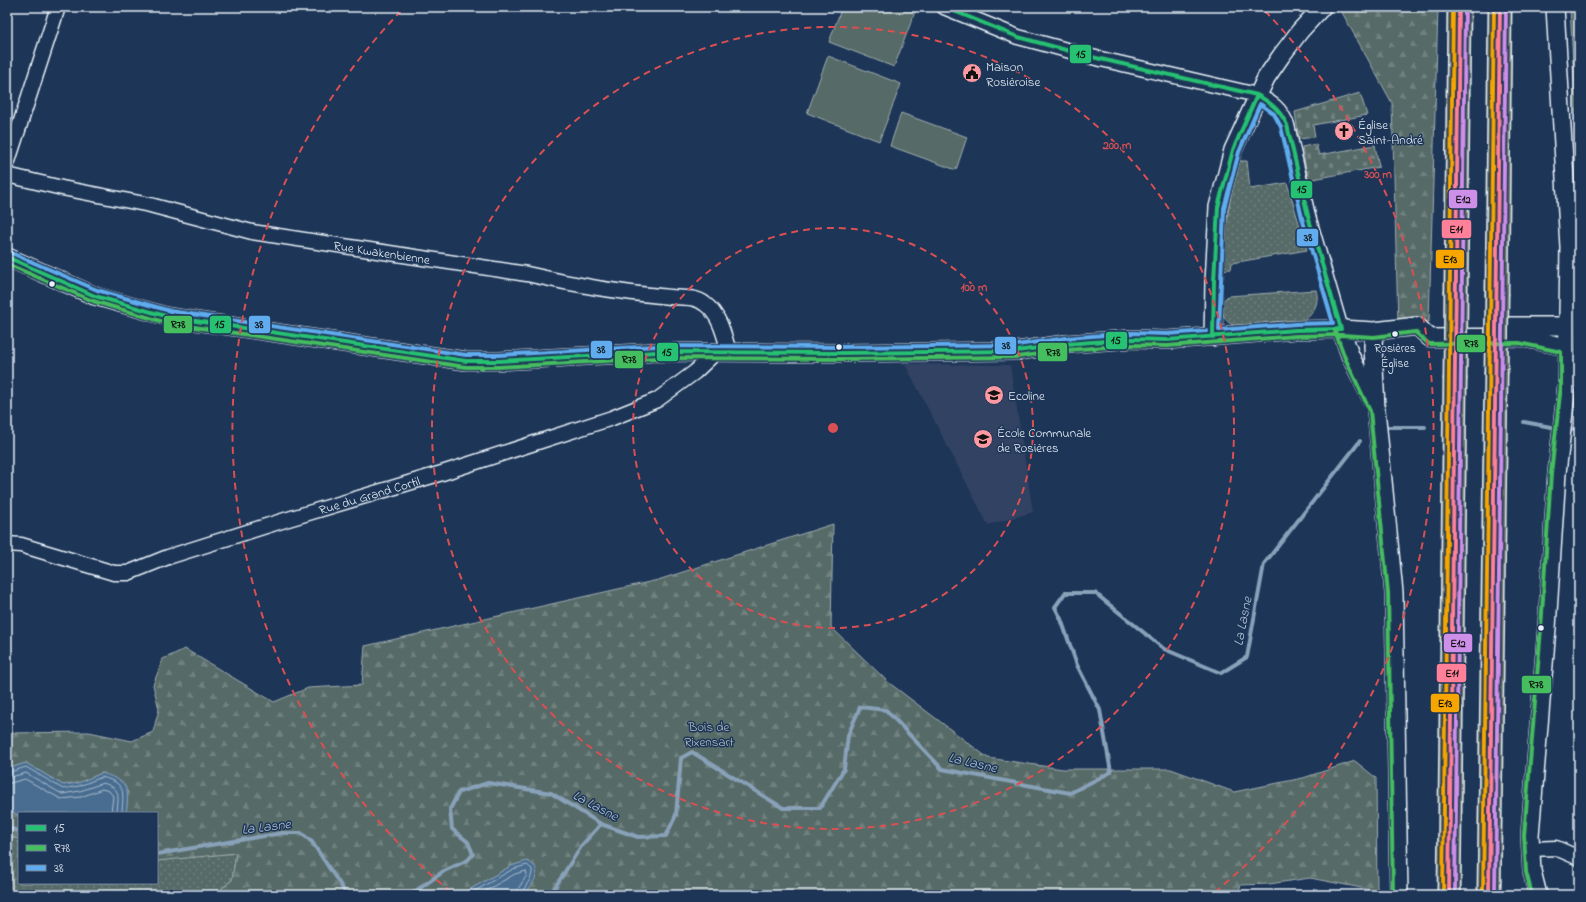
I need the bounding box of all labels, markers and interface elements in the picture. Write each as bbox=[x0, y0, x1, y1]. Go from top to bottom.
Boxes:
line badge: 15 bbox=[1069, 44, 1092, 64]
text: 15 bbox=[1076, 47, 1087, 63]
place label: Maison Rosièroise bbox=[986, 58, 1040, 92]
public building icon: Maison Rosièroise bbox=[961, 62, 983, 84]
place label: Église Saint-André bbox=[1358, 116, 1423, 150]
church icon: Église Saint-André bbox=[1333, 120, 1355, 142]
text: 200 m bbox=[1102, 137, 1132, 155]
text: 300 m bbox=[1363, 166, 1393, 184]
line badge: 15 bbox=[1290, 180, 1313, 199]
text: 15 bbox=[1297, 182, 1308, 198]
line badge: E12 bbox=[1448, 189, 1478, 209]
text: E12 bbox=[1455, 192, 1471, 208]
line badge: E11 bbox=[1441, 219, 1472, 239]
text: E11 bbox=[1449, 222, 1463, 238]
line badge: 38 bbox=[1296, 228, 1319, 247]
text: 38 bbox=[1303, 230, 1313, 246]
street label: Rue Kwakenbienne bbox=[332, 237, 431, 270]
line badge: E13 bbox=[1435, 249, 1465, 269]
text: E13 bbox=[1443, 252, 1458, 268]
unlabelled marker bbox=[47, 279, 57, 289]
text: 100 m bbox=[961, 279, 988, 297]
line badge: R78 bbox=[163, 315, 193, 334]
line badge: 15 bbox=[209, 315, 232, 334]
line badge: 38 bbox=[248, 315, 271, 334]
text: R78 bbox=[170, 317, 186, 333]
text: 15 bbox=[215, 317, 226, 333]
text: 38 bbox=[254, 317, 264, 333]
marker: Rosières Église bbox=[1390, 329, 1400, 339]
line badge: 15 bbox=[1105, 331, 1128, 350]
text: 15 bbox=[1111, 333, 1122, 349]
line badge: R78 bbox=[1456, 334, 1486, 353]
line badge: 38 bbox=[994, 336, 1017, 355]
text: R78 bbox=[1463, 336, 1479, 352]
text: 38 bbox=[1001, 338, 1011, 354]
line badge: 38 bbox=[590, 340, 613, 359]
place label: Rosières Église bbox=[1374, 340, 1416, 374]
text: 38 bbox=[596, 342, 606, 358]
line badge: 15 bbox=[656, 342, 679, 362]
unlabelled marker bbox=[834, 342, 844, 352]
line badge: R78 bbox=[1037, 342, 1068, 362]
text: 15 bbox=[662, 345, 673, 361]
text: R78 bbox=[1045, 345, 1061, 361]
line badge: R78 bbox=[614, 350, 644, 369]
text: R78 bbox=[621, 352, 637, 368]
school or university icon: Ecoline bbox=[983, 384, 1005, 406]
place label: Ecoline bbox=[1008, 387, 1045, 406]
centre of rings bbox=[826, 421, 840, 435]
place label: École Communale de Rosières bbox=[997, 424, 1091, 458]
school or university icon: École Communale de Rosières bbox=[972, 428, 994, 450]
street label: Rue du Grand Cortil bbox=[317, 472, 423, 520]
water label: La Lasne bbox=[1228, 594, 1259, 647]
unlabelled marker bbox=[1536, 623, 1546, 633]
line badge: E12 bbox=[1443, 633, 1473, 653]
text: E12 bbox=[1450, 636, 1466, 652]
line badge: E11 bbox=[1436, 663, 1467, 683]
text: E11 bbox=[1445, 666, 1459, 682]
line badge: R78 bbox=[1521, 675, 1552, 694]
text: R78 bbox=[1528, 677, 1544, 693]
line badge: E13 bbox=[1430, 693, 1460, 713]
text: E13 bbox=[1438, 696, 1453, 712]
park label: Bois de Rixensart bbox=[684, 718, 734, 752]
water label: La Lasne bbox=[946, 748, 1000, 779]
water label: La Lasne bbox=[569, 785, 623, 828]
legend bbox=[18, 812, 158, 884]
water label: La Lasne bbox=[240, 814, 293, 841]
text: 15 bbox=[54, 820, 65, 838]
text: R78 bbox=[54, 840, 71, 858]
text: 38 bbox=[54, 860, 64, 878]

